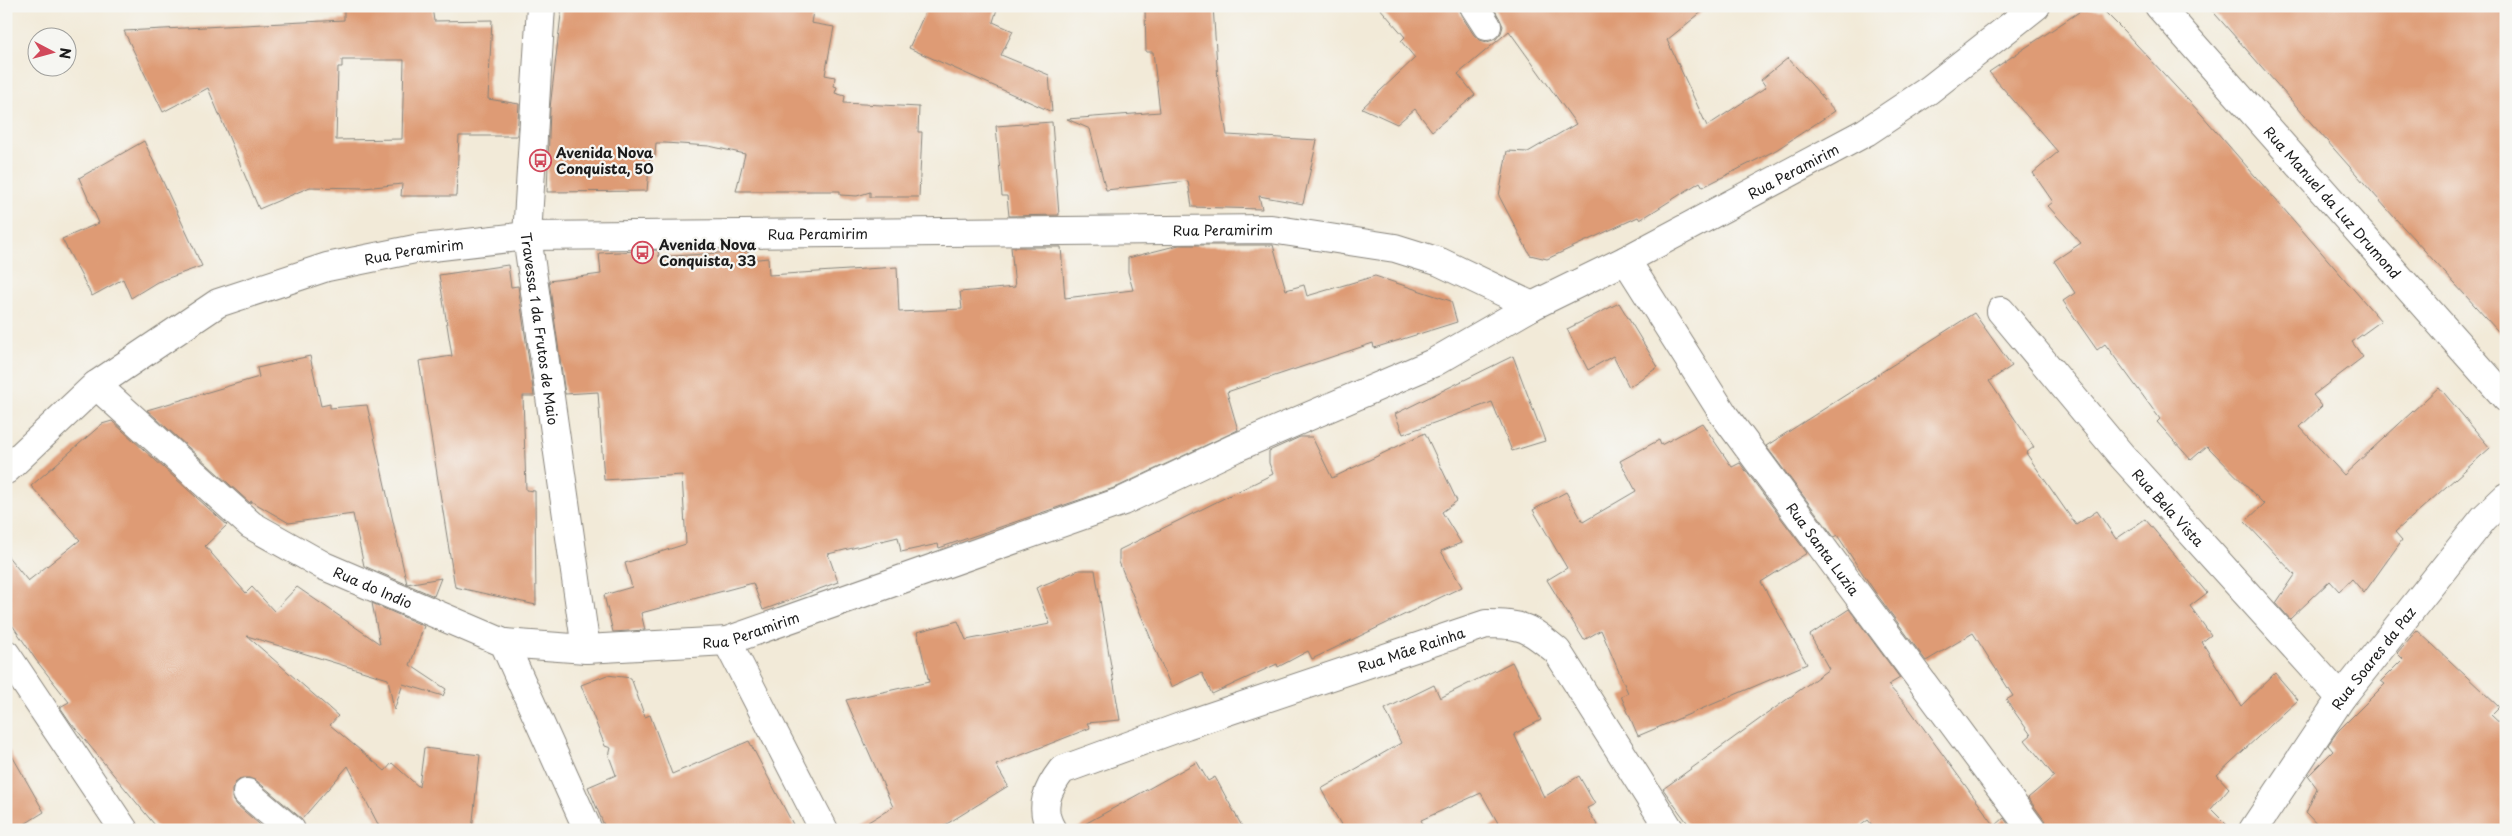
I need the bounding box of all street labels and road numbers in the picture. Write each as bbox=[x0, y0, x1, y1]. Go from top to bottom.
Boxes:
street label: Rua Manuel da Luz Drumond bbox=[2259, 121, 2406, 283]
street label: Rua Peramirim bbox=[1744, 138, 1842, 204]
street label: Rua Peramirim bbox=[1172, 218, 1273, 240]
street label: Rua Peramirim bbox=[768, 222, 868, 244]
street label: Travessa 1 da Frutos de Maio bbox=[516, 231, 564, 426]
street label: Rua Peramirim bbox=[362, 233, 465, 270]
street label: Rua Bela Vista bbox=[2128, 464, 2209, 551]
street label: Rua Santa Luzia bbox=[1782, 498, 1865, 600]
street label: Rua do Indio bbox=[330, 561, 416, 613]
street label: Rua Soares da Paz bbox=[2326, 602, 2420, 713]
street label: Rua Peramirim bbox=[702, 606, 802, 653]
street label: Rua Mãe Rainha bbox=[1355, 621, 1468, 677]

